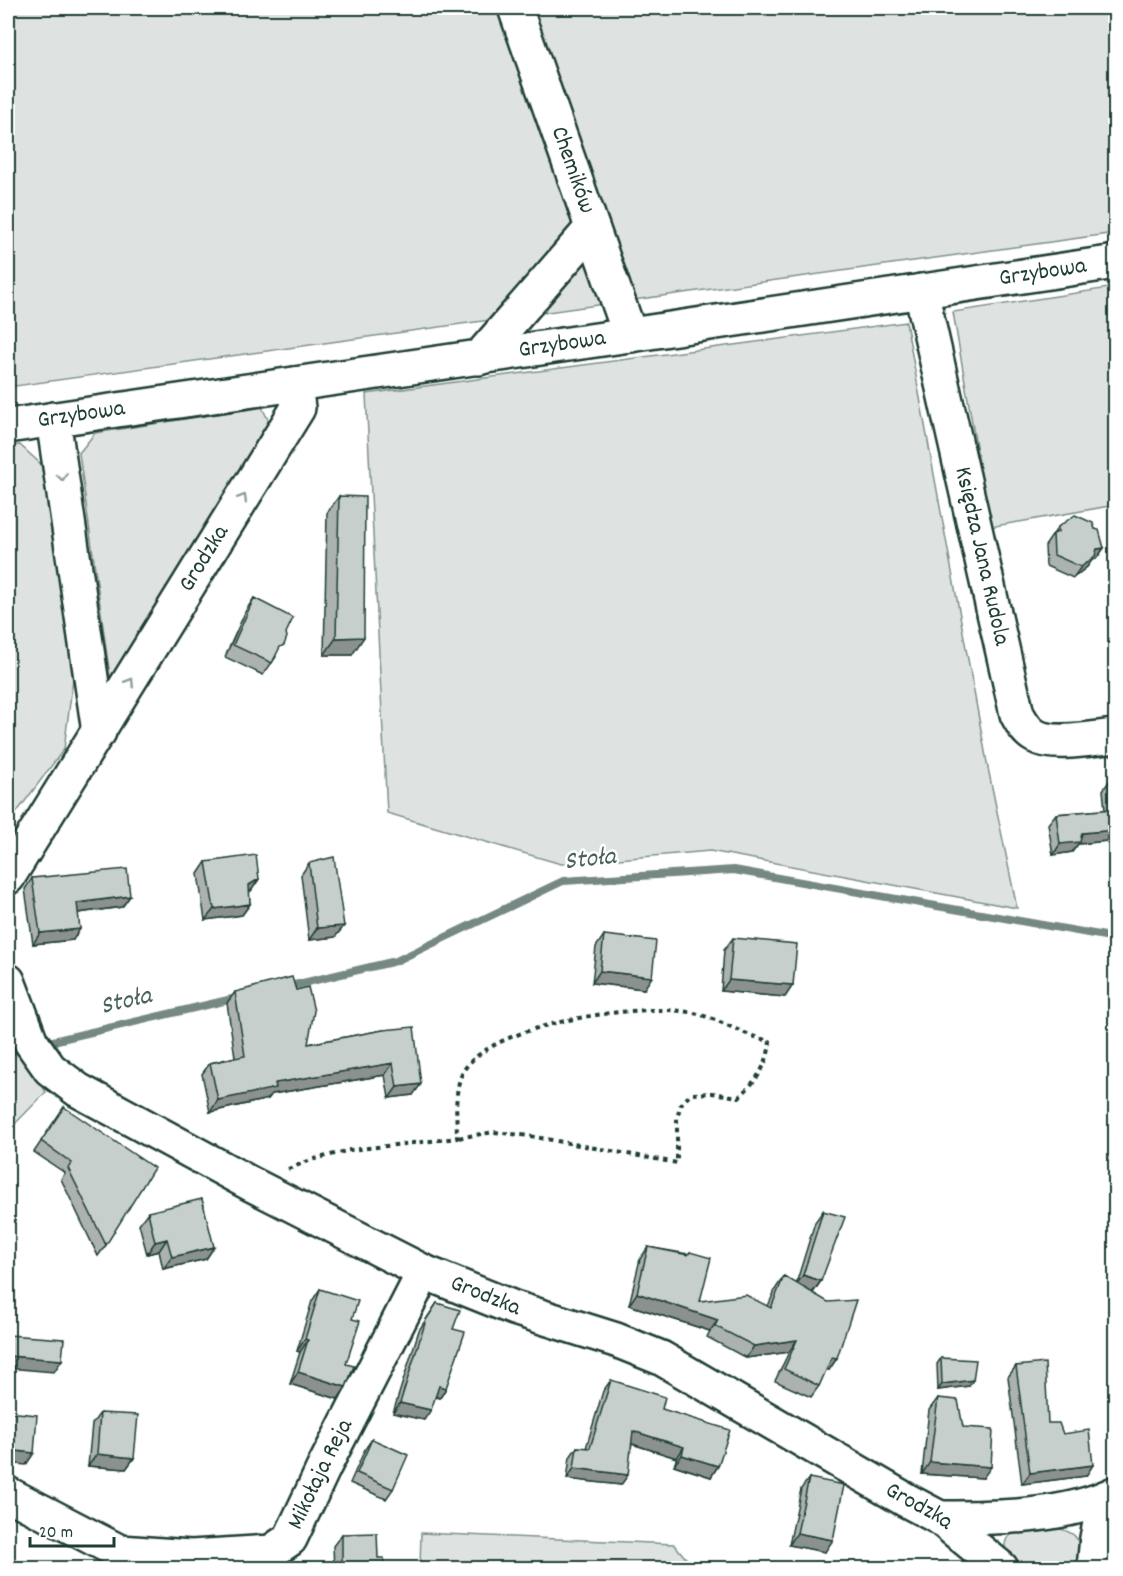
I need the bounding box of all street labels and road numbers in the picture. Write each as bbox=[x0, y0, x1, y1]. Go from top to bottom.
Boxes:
street label: Chemików bbox=[541, 122, 603, 219]
street label: Grzybowa bbox=[997, 250, 1089, 296]
street label: Grzybowa bbox=[516, 322, 609, 368]
street label: Grzybowa bbox=[35, 392, 128, 438]
street label: Księdza Jana Rudola bbox=[944, 464, 1018, 650]
street label: Grodzka bbox=[171, 518, 239, 599]
street label: Grodzka bbox=[445, 1267, 526, 1326]
street label: Mikołaja Reja bbox=[280, 1413, 363, 1536]
street label: Grodzka bbox=[878, 1474, 961, 1540]

